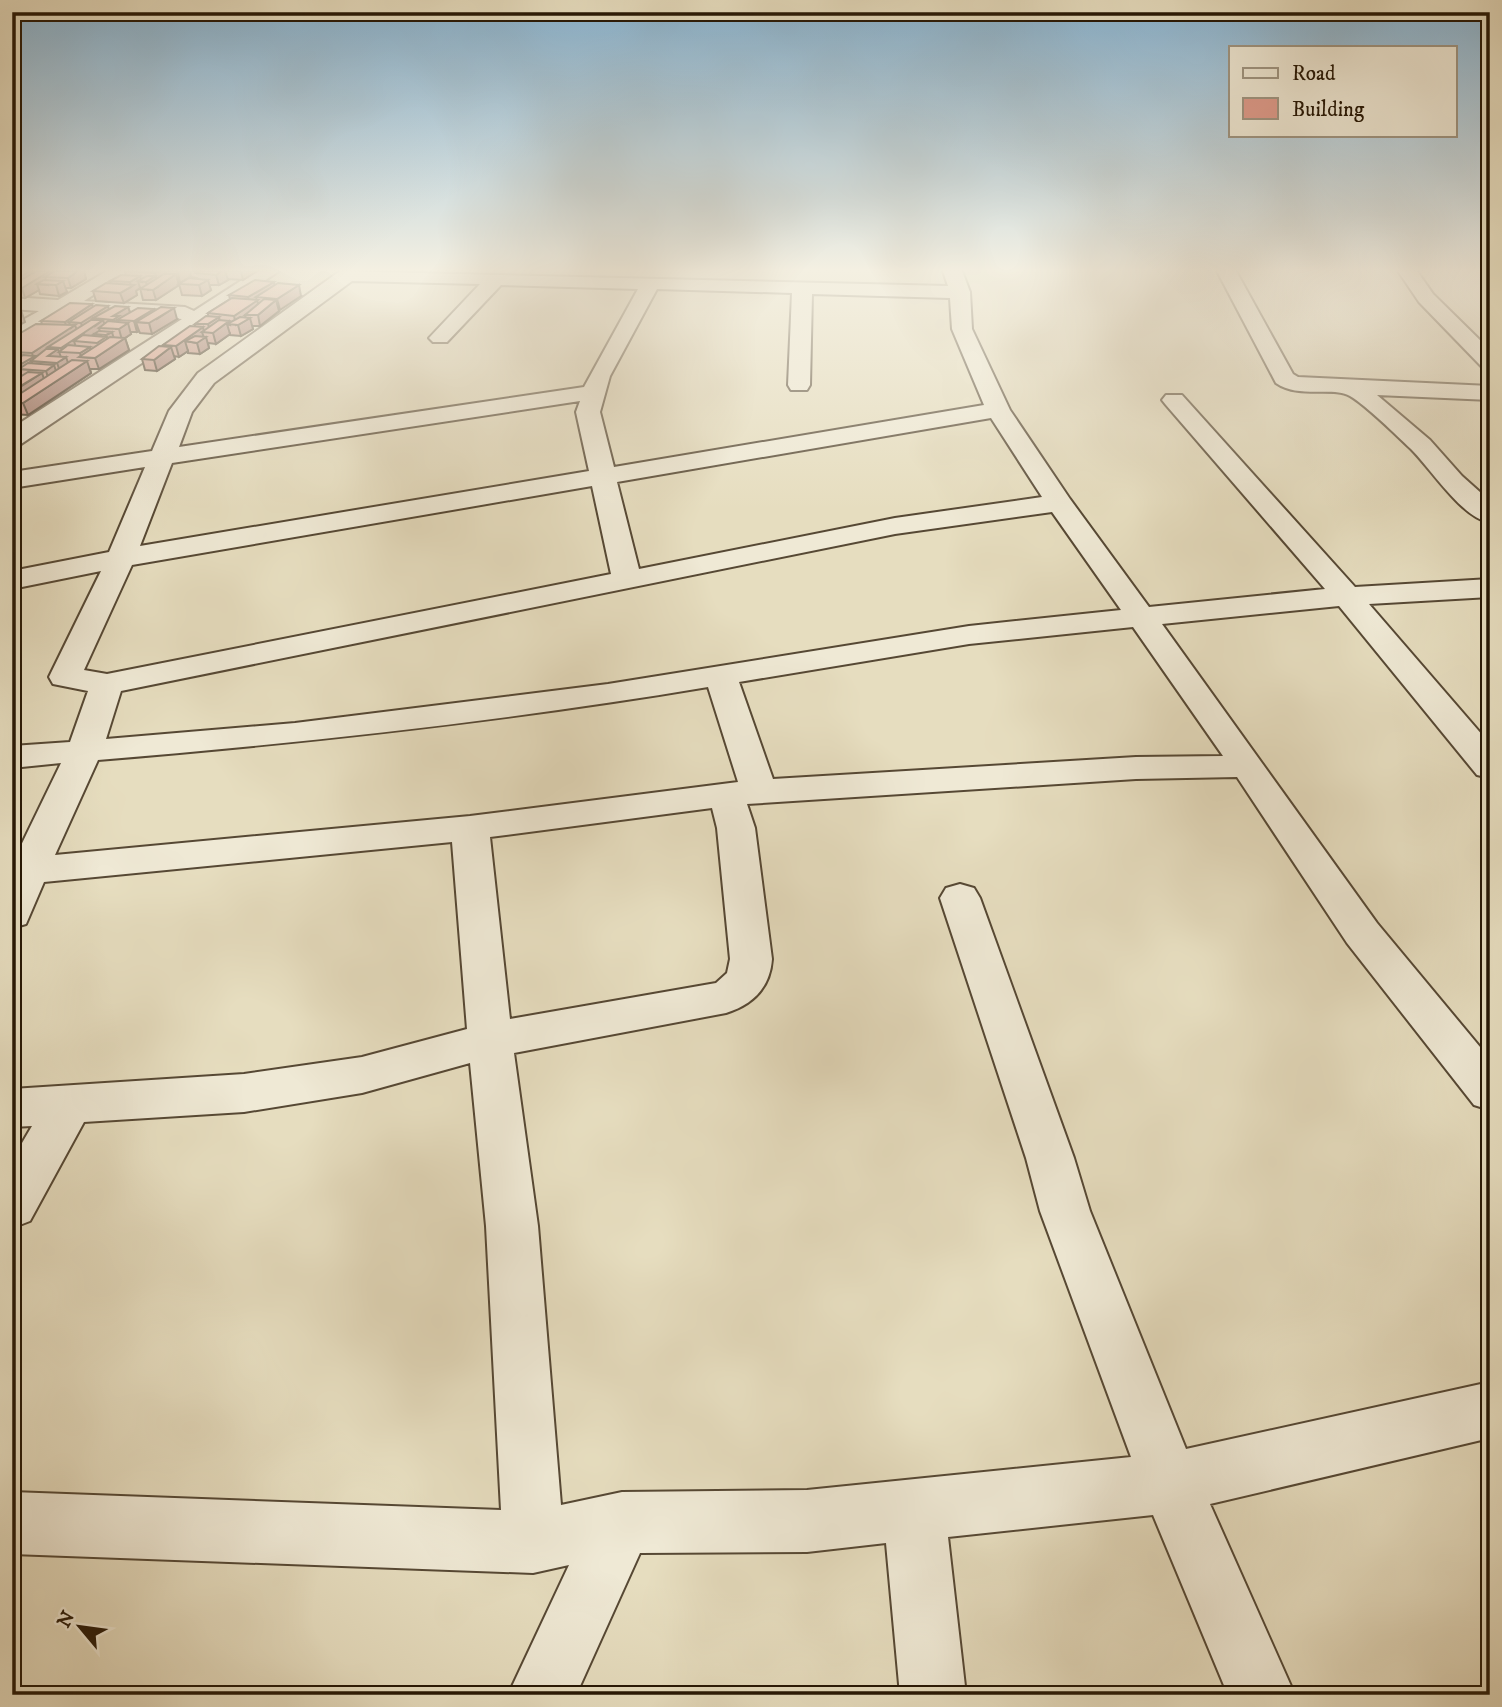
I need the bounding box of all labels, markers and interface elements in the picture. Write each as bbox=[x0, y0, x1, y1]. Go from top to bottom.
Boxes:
legend bbox=[1229, 46, 1456, 136]
text: Road bbox=[1292, 61, 1336, 87]
text: Building bbox=[1292, 97, 1365, 123]
north arrow bbox=[46, 1592, 116, 1662]
text: N bbox=[53, 1607, 80, 1632]

